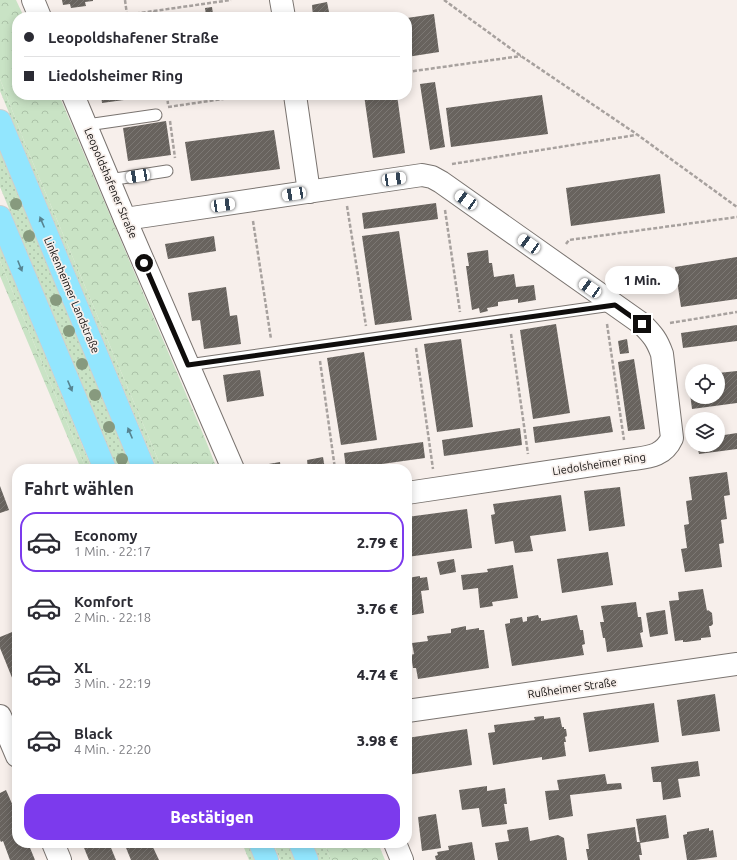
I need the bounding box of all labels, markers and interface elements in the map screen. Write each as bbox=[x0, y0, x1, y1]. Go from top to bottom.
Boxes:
text: Leopoldshafener Straße bbox=[48, 29, 219, 46]
text: Liedolsheimer Ring bbox=[48, 67, 183, 84]
street label: Leopoldshafener Straße bbox=[82, 126, 140, 240]
car bbox=[125, 168, 151, 184]
car bbox=[381, 171, 407, 187]
car bbox=[281, 186, 307, 202]
car bbox=[453, 188, 479, 212]
car bbox=[210, 197, 236, 213]
one-way arrow bbox=[39, 216, 45, 228]
car bbox=[516, 232, 542, 256]
street label: Linkenheimer Landstraße bbox=[42, 235, 102, 355]
route start bbox=[135, 254, 153, 272]
one-way arrow bbox=[18, 260, 24, 272]
callout: 1 Min. bbox=[605, 266, 679, 294]
text: 1 Min. bbox=[624, 273, 660, 287]
car bbox=[577, 276, 603, 300]
route end bbox=[633, 315, 651, 333]
map controls bbox=[685, 364, 725, 452]
button: locate bbox=[685, 364, 725, 404]
one-way arrow bbox=[67, 380, 73, 391]
button: layers bbox=[685, 412, 725, 452]
one-way arrow bbox=[126, 427, 133, 439]
street label: Liedolsheimer Ring bbox=[551, 451, 647, 477]
text: Fahrt wählen bbox=[24, 478, 134, 498]
icon: car bbox=[26, 524, 62, 560]
text: Economy bbox=[74, 527, 138, 544]
text: 2.79 € bbox=[357, 534, 398, 551]
text: 1 Min. · 22:17 bbox=[74, 544, 151, 558]
icon: car bbox=[26, 590, 62, 626]
text: Komfort bbox=[74, 593, 133, 610]
text: 3.76 € bbox=[357, 600, 398, 617]
text: 2 Min. · 22:18 bbox=[74, 610, 151, 624]
icon: car bbox=[26, 656, 62, 692]
text: XL bbox=[74, 659, 92, 676]
text: 4.74 € bbox=[357, 666, 398, 683]
text: 3 Min. · 22:19 bbox=[74, 676, 151, 690]
street label: Rußheimer Straße bbox=[527, 676, 617, 700]
icon: car bbox=[26, 722, 62, 758]
text: Black bbox=[74, 725, 113, 742]
text: 3.98 € bbox=[357, 732, 398, 749]
text: 4 Min. · 22:20 bbox=[74, 742, 151, 756]
button: Bestätigen bbox=[24, 794, 400, 840]

